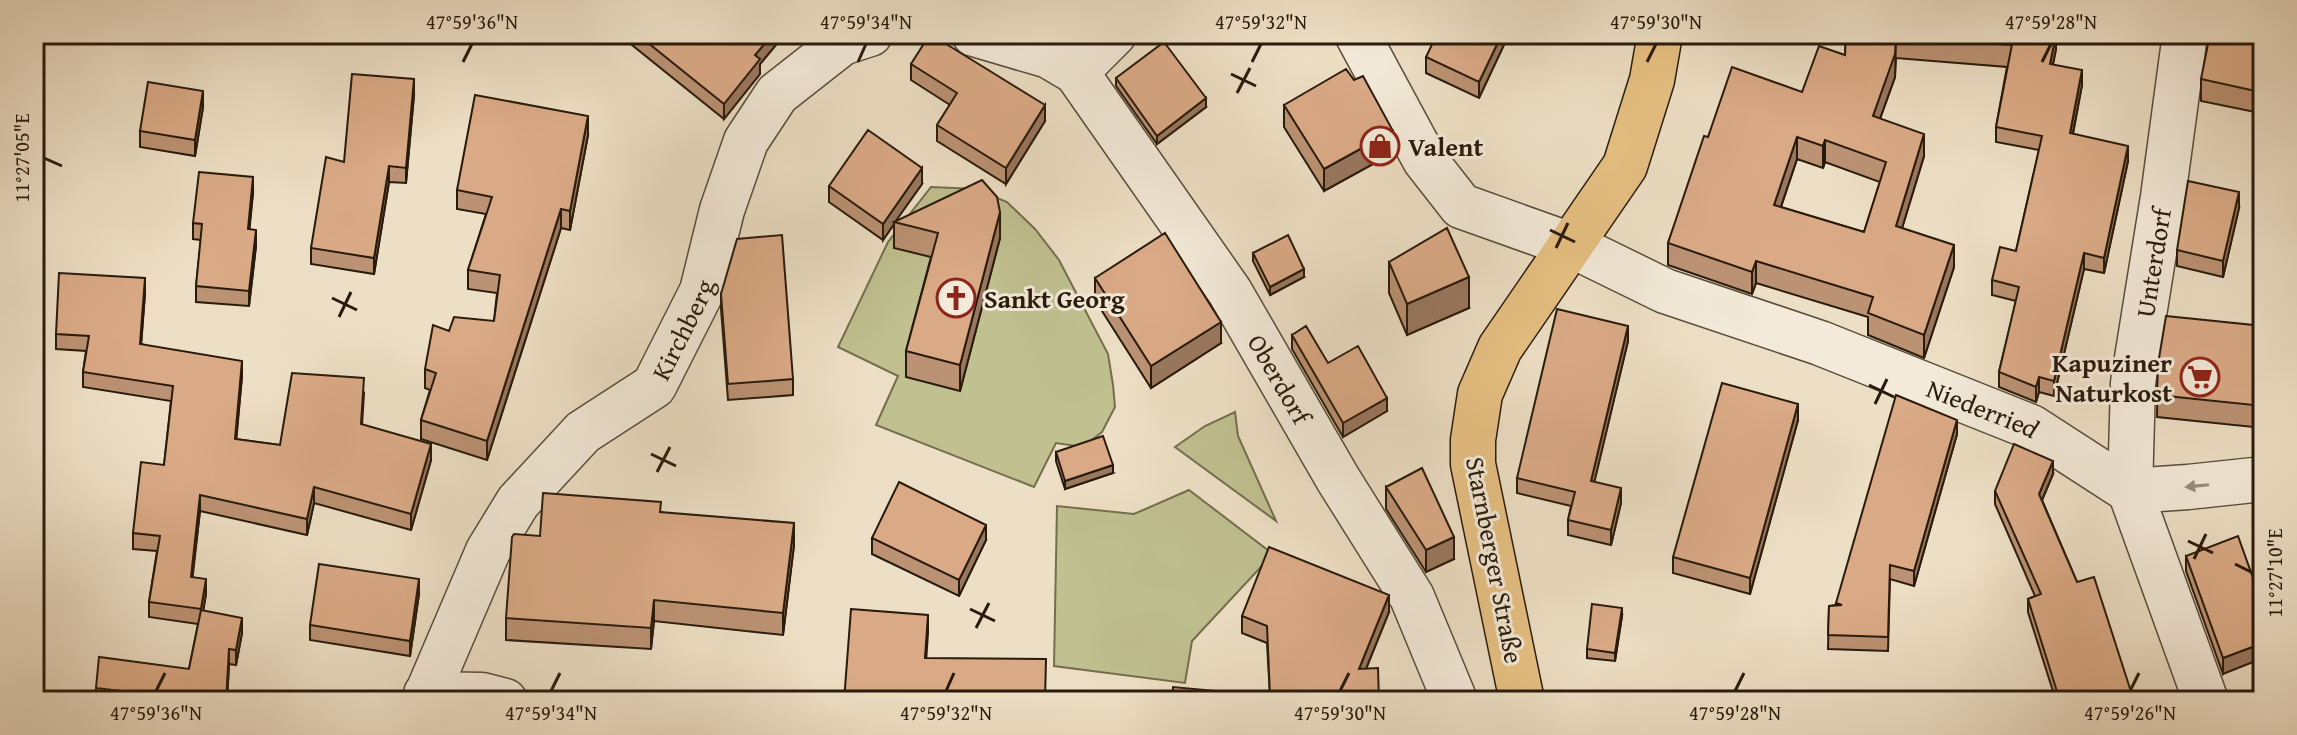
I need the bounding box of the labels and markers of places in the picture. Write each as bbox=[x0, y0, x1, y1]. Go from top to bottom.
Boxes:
shop icon: Valent bbox=[1359, 125, 1401, 167]
place label: Valent bbox=[1408, 127, 1483, 166]
church icon: Sankt Georg bbox=[935, 277, 977, 319]
place label: Sankt Georg bbox=[984, 279, 1125, 318]
place label: Kapuziner Naturkost bbox=[2052, 343, 2172, 412]
supermarket icon: Kapuziner Naturkost bbox=[2179, 356, 2221, 398]

